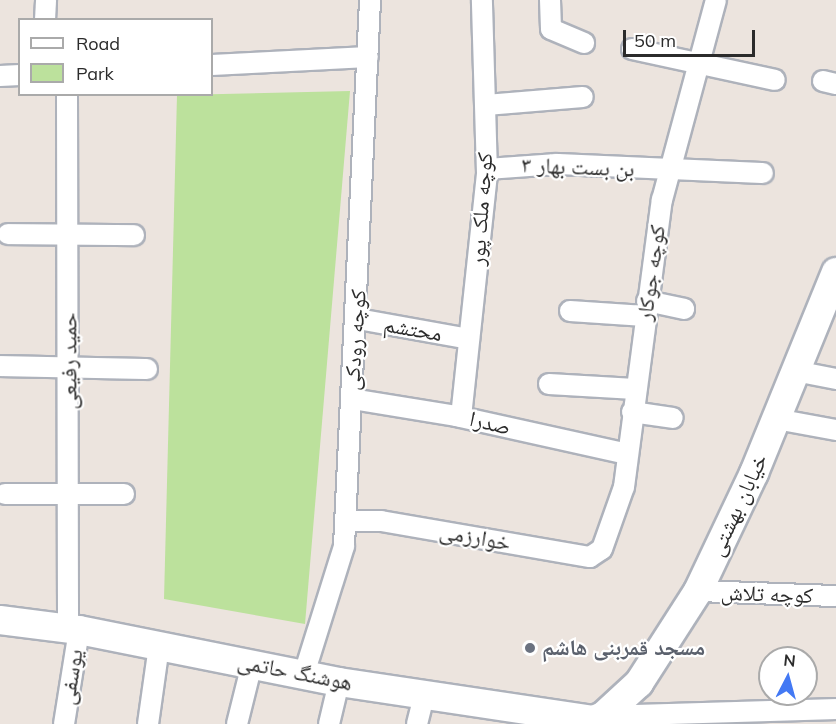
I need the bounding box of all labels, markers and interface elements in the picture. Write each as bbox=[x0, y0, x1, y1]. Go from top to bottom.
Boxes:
legend bbox=[18, 18, 213, 96]
scale bar bbox=[626, 18, 758, 56]
text: 50 m bbox=[634, 29, 676, 52]
text: Road bbox=[76, 32, 120, 55]
text: Park bbox=[76, 62, 114, 85]
street label: کوچه ملک پور bbox=[464, 151, 498, 267]
street label: بن بست بهار ۳ bbox=[521, 152, 635, 182]
street label: کوچه جوکار bbox=[631, 223, 671, 323]
street label: کوچه رودکی bbox=[338, 289, 372, 391]
street label: محتشم bbox=[382, 311, 444, 347]
street label: حمید رفیعی bbox=[56, 312, 82, 410]
street label: صدرا bbox=[467, 405, 513, 441]
street label: خیابان بهشتی bbox=[703, 450, 773, 560]
street label: خوارزمی bbox=[437, 518, 513, 556]
street label: کوچه تلاش bbox=[720, 579, 814, 609]
place label: مسجد قمربنی هاشم bbox=[542, 635, 705, 661]
marker: مسجد قمربنی هاشم bbox=[523, 641, 537, 655]
north arrow bbox=[758, 646, 818, 706]
street label: یوسفی bbox=[54, 647, 88, 707]
street label: هوشنگ حاتمی bbox=[235, 648, 355, 696]
text: N bbox=[783, 650, 797, 671]

